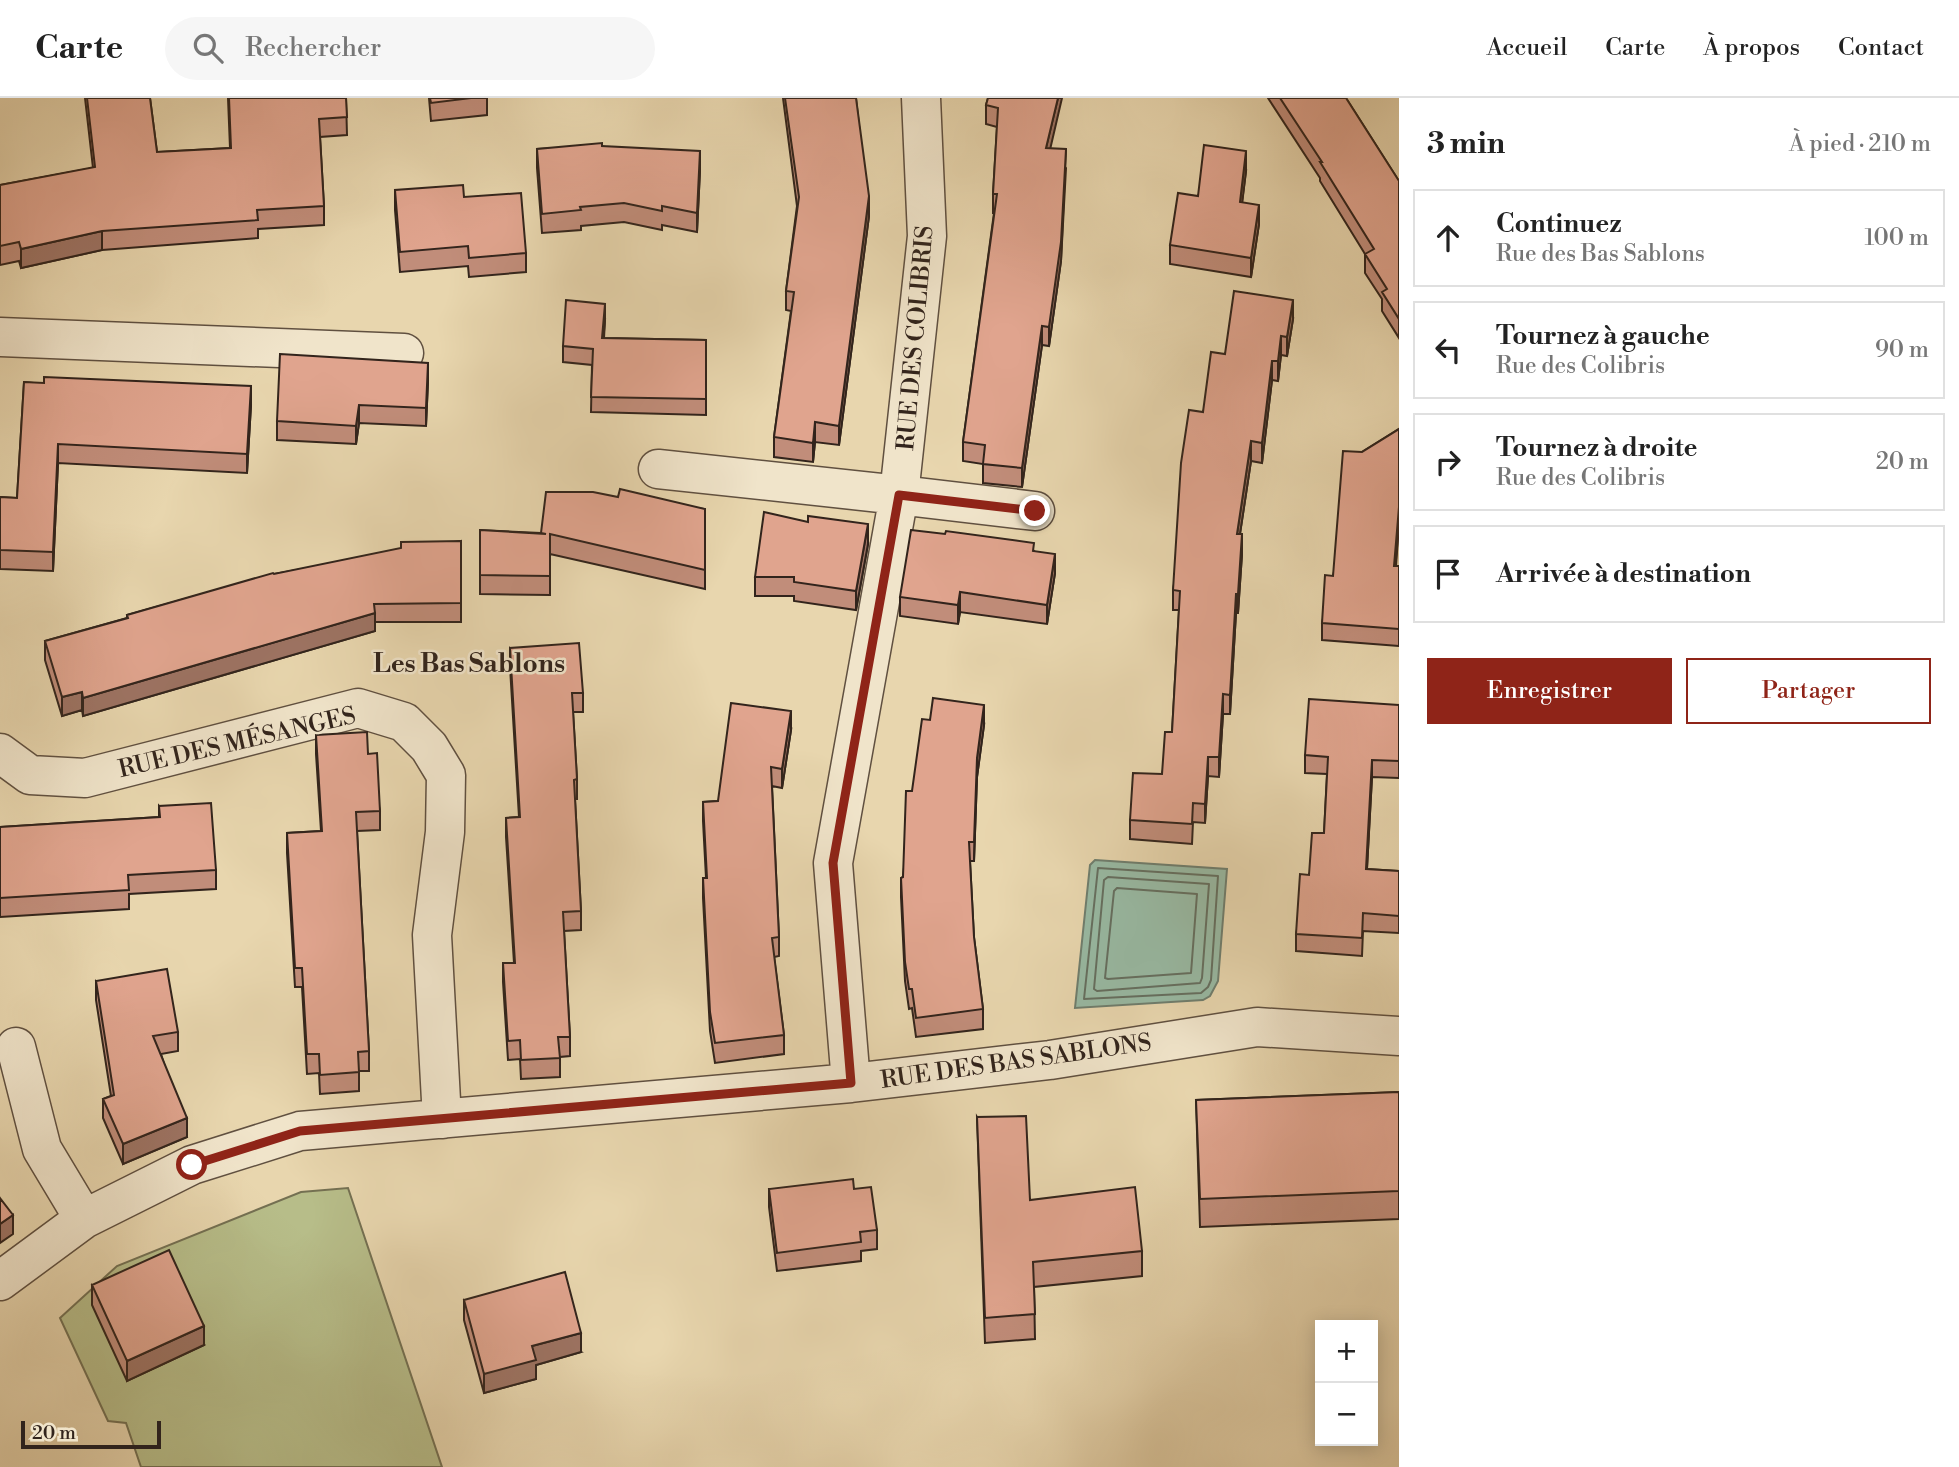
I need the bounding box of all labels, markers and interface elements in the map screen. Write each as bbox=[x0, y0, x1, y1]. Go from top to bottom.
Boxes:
search box bbox=[165, 17, 655, 80]
text: Carte bbox=[35, 28, 123, 69]
icon: search bbox=[189, 29, 227, 67]
text: Rechercher bbox=[245, 32, 381, 64]
text: Accueil bbox=[1486, 33, 1567, 63]
text: Carte bbox=[1605, 33, 1665, 63]
text: À propos bbox=[1703, 33, 1800, 63]
text: Contact bbox=[1838, 33, 1924, 63]
text: 3 min bbox=[1427, 125, 1505, 163]
text: À pied · 210 m bbox=[1789, 130, 1931, 158]
text: Continuez bbox=[1496, 208, 1622, 240]
icon: ahead bbox=[1429, 219, 1467, 257]
street label: RUE DES COLIBRIS bbox=[891, 224, 941, 452]
text: 100 m bbox=[1864, 224, 1929, 252]
text: Rue des Bas Sablons bbox=[1496, 240, 1705, 268]
text: Tournez à gauche bbox=[1496, 320, 1710, 352]
icon: left bbox=[1429, 331, 1467, 369]
text: 90 m bbox=[1875, 336, 1929, 364]
text: Rue des Colibris bbox=[1496, 352, 1665, 380]
text: Tournez à droite bbox=[1496, 432, 1698, 464]
icon: right bbox=[1429, 443, 1467, 481]
text: 20 m bbox=[1876, 448, 1929, 476]
text: Rue des Colibris bbox=[1496, 464, 1665, 492]
route end bbox=[1019, 495, 1050, 526]
icon: arrive bbox=[1429, 555, 1467, 593]
text: Arrivée à destination bbox=[1496, 558, 1751, 590]
district label: Les Bas Sablons bbox=[373, 648, 565, 680]
button: Enregistrer bbox=[1427, 658, 1672, 724]
button: Partager bbox=[1686, 658, 1931, 724]
street label: RUE DES MÉSANGES bbox=[115, 700, 359, 785]
street label: RUE DES BAS SABLONS bbox=[879, 1028, 1154, 1096]
route start bbox=[176, 1149, 207, 1180]
map controls bbox=[1315, 1320, 1378, 1446]
button: + bbox=[1315, 1320, 1378, 1383]
button: − bbox=[1315, 1383, 1378, 1446]
scale bar bbox=[21, 1418, 161, 1450]
text: 20 m bbox=[32, 1421, 76, 1445]

